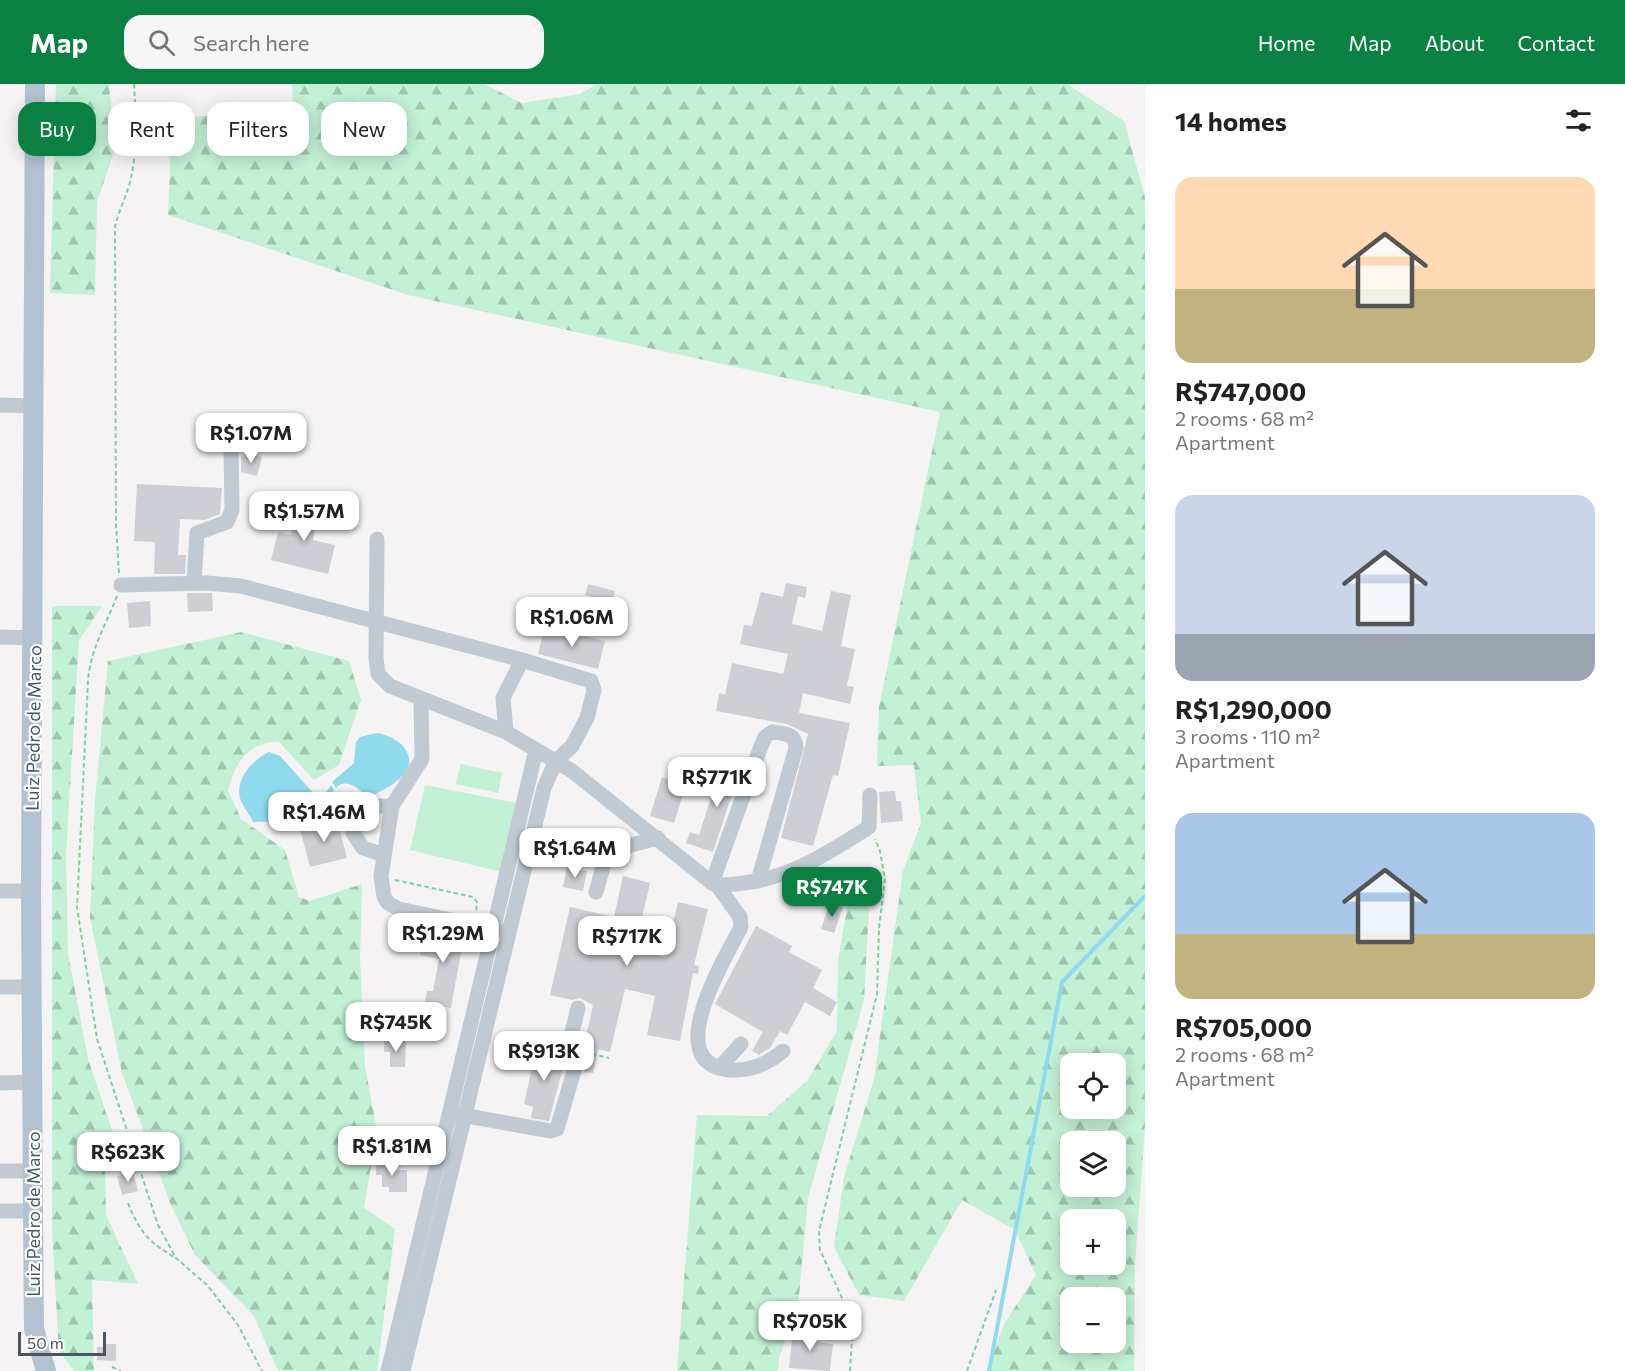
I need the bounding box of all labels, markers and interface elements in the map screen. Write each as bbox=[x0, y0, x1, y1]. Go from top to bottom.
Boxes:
search box bbox=[124, 15, 544, 69]
text: Map bbox=[30, 25, 88, 59]
icon: search bbox=[145, 26, 178, 59]
text: Search here bbox=[193, 29, 309, 56]
text: Home bbox=[1258, 30, 1315, 55]
text: Map bbox=[1348, 30, 1392, 55]
text: About bbox=[1425, 30, 1484, 55]
text: Contact bbox=[1517, 30, 1595, 55]
chip: Buy bbox=[18, 102, 96, 156]
chip: Rent bbox=[108, 102, 195, 156]
chip: Filters bbox=[207, 102, 309, 156]
chip: New bbox=[321, 102, 407, 156]
icon: filters bbox=[1562, 104, 1595, 137]
text: 14 homes bbox=[1175, 105, 1287, 136]
icon: home bbox=[1331, 216, 1439, 324]
text: R$747,000 bbox=[1175, 375, 1306, 406]
text: 2 rooms · 68 m² bbox=[1175, 406, 1314, 430]
pin: R$1.07M bbox=[196, 413, 306, 464]
text: R$1.07M bbox=[210, 420, 292, 444]
text: Apartment bbox=[1175, 430, 1275, 454]
pin: R$1.57M bbox=[249, 491, 359, 542]
text: R$1.57M bbox=[263, 498, 345, 522]
icon: home bbox=[1331, 534, 1439, 642]
pin: R$1.06M bbox=[517, 597, 627, 648]
text: R$1.06M bbox=[530, 604, 614, 628]
street label: Luiz Pedro de Marco bbox=[21, 645, 45, 811]
text: R$1,290,000 bbox=[1175, 693, 1332, 724]
text: 3 rooms · 110 m² bbox=[1175, 724, 1320, 748]
text: Apartment bbox=[1175, 748, 1275, 772]
pin: R$771K bbox=[668, 757, 766, 808]
text: R$771K bbox=[682, 764, 752, 788]
pin: R$1.46M bbox=[269, 792, 379, 843]
text: R$1.46M bbox=[282, 799, 366, 823]
pin: R$1.64M bbox=[520, 828, 630, 879]
text: R$1.64M bbox=[533, 835, 617, 859]
icon: home bbox=[1331, 852, 1439, 960]
pin: R$747K bbox=[783, 867, 881, 918]
text: R$747K bbox=[796, 874, 868, 898]
pin: R$1.29M bbox=[388, 913, 498, 964]
pin: R$717K bbox=[578, 916, 676, 967]
text: R$1.29M bbox=[402, 920, 484, 944]
text: R$717K bbox=[592, 923, 662, 947]
pin: R$745K bbox=[347, 1002, 445, 1053]
text: R$745K bbox=[359, 1009, 433, 1033]
text: R$705,000 bbox=[1175, 1011, 1312, 1042]
pin: R$913K bbox=[495, 1031, 593, 1082]
text: R$913K bbox=[508, 1038, 580, 1062]
text: 2 rooms · 68 m² bbox=[1175, 1042, 1314, 1066]
map controls bbox=[1060, 1053, 1126, 1353]
button: locate bbox=[1060, 1053, 1126, 1119]
text: Apartment bbox=[1175, 1066, 1275, 1090]
pin: R$1.81M bbox=[337, 1126, 447, 1177]
street label: Luiz Pedro de Marco bbox=[22, 1131, 44, 1297]
button: layers bbox=[1060, 1131, 1126, 1197]
pin: R$623K bbox=[79, 1132, 177, 1183]
text: R$1.81M bbox=[352, 1133, 432, 1157]
text: R$623K bbox=[91, 1139, 165, 1163]
button: + bbox=[1060, 1209, 1126, 1275]
button: − bbox=[1060, 1287, 1126, 1353]
pin: R$705K bbox=[761, 1301, 859, 1352]
text: R$705K bbox=[772, 1308, 848, 1332]
scale bar bbox=[18, 1329, 106, 1356]
text: 50 m bbox=[27, 1333, 64, 1352]

